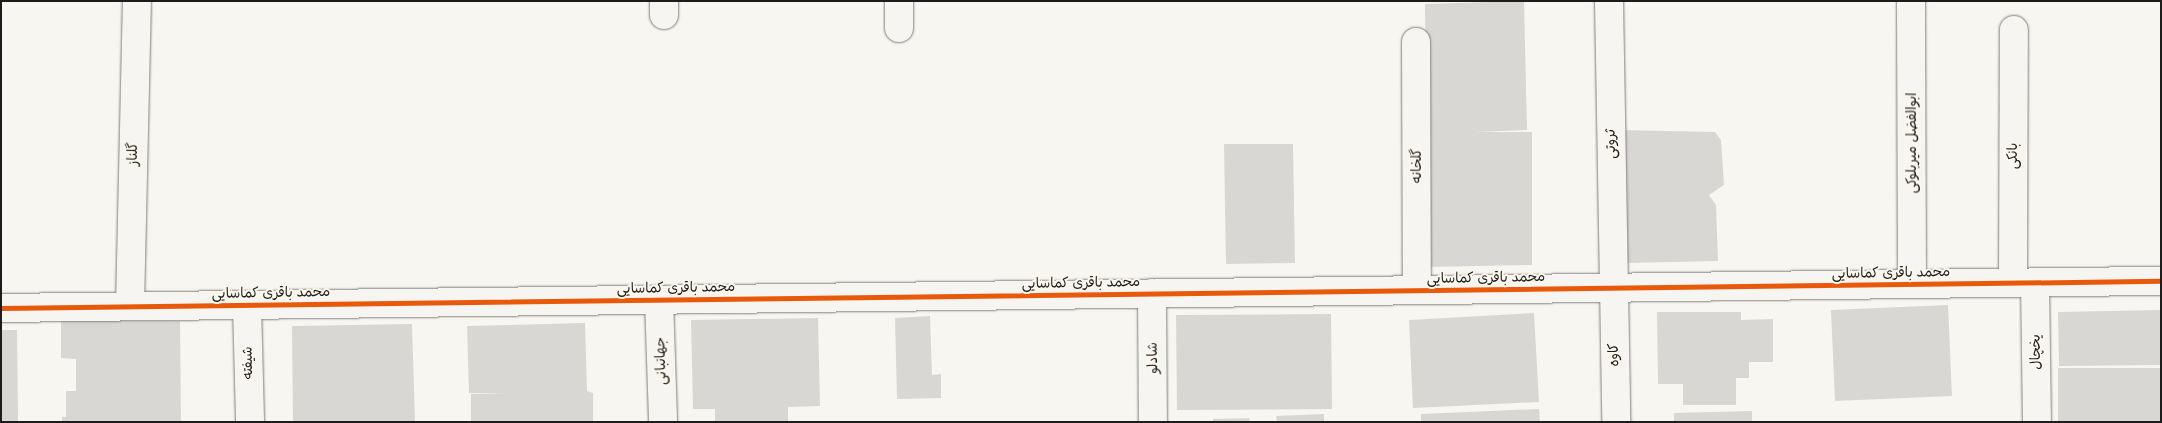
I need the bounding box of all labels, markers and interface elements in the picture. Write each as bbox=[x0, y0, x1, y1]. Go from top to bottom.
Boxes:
street label: ابوالفضل میربلوکی bbox=[1904, 93, 1920, 193]
street label: ثروتی bbox=[1602, 129, 1620, 159]
street label: گلناز bbox=[124, 142, 142, 166]
street label: بانکی bbox=[2005, 143, 2021, 169]
street label: گلخانه bbox=[1409, 148, 1425, 184]
street label: محمد باقری کماسایی bbox=[1832, 264, 1950, 282]
street label: محمد باقری کماسایی bbox=[1427, 269, 1545, 287]
street label: محمد باقری کماسایی bbox=[1022, 274, 1140, 292]
street label: محمد باقری کماسایی bbox=[617, 279, 735, 297]
street label: محمد باقری کماسایی bbox=[212, 284, 330, 302]
street label: یخچال bbox=[2027, 334, 2045, 370]
street label: جهانبانی bbox=[652, 337, 670, 385]
street label: شادلو bbox=[1144, 342, 1162, 374]
street label: کاوه bbox=[1605, 343, 1623, 367]
street label: شیفته bbox=[239, 346, 257, 380]

